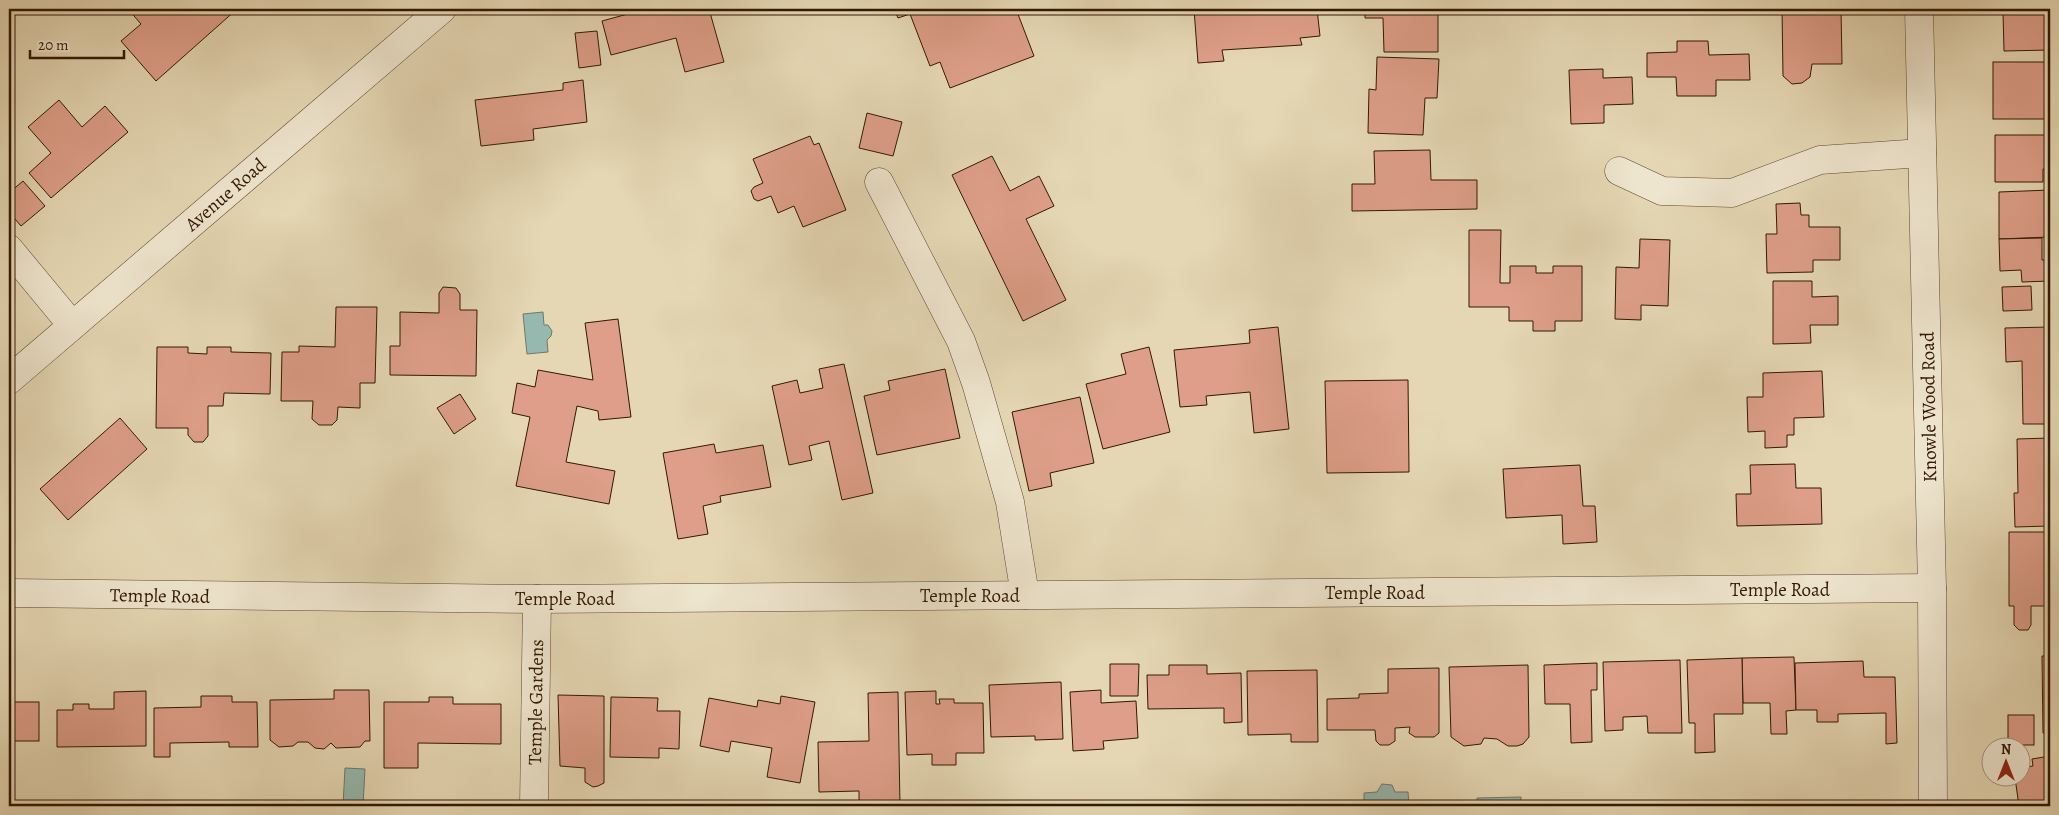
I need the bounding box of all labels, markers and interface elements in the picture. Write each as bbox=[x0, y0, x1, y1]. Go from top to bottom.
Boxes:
scale bar bbox=[30, 28, 124, 60]
text: 20 m bbox=[38, 35, 69, 55]
street label: Avenue Road bbox=[179, 152, 272, 238]
street label: Knowle Wood Road bbox=[1915, 331, 1943, 482]
street label: Temple Road bbox=[1730, 577, 1831, 603]
street label: Temple Road bbox=[1325, 580, 1426, 606]
street label: Temple Road bbox=[110, 582, 211, 610]
street label: Temple Road bbox=[920, 583, 1021, 609]
street label: Temple Road bbox=[515, 586, 616, 612]
street label: Temple Gardens bbox=[522, 639, 550, 765]
north arrow bbox=[1982, 738, 2032, 788]
text: N bbox=[2001, 740, 2011, 759]

